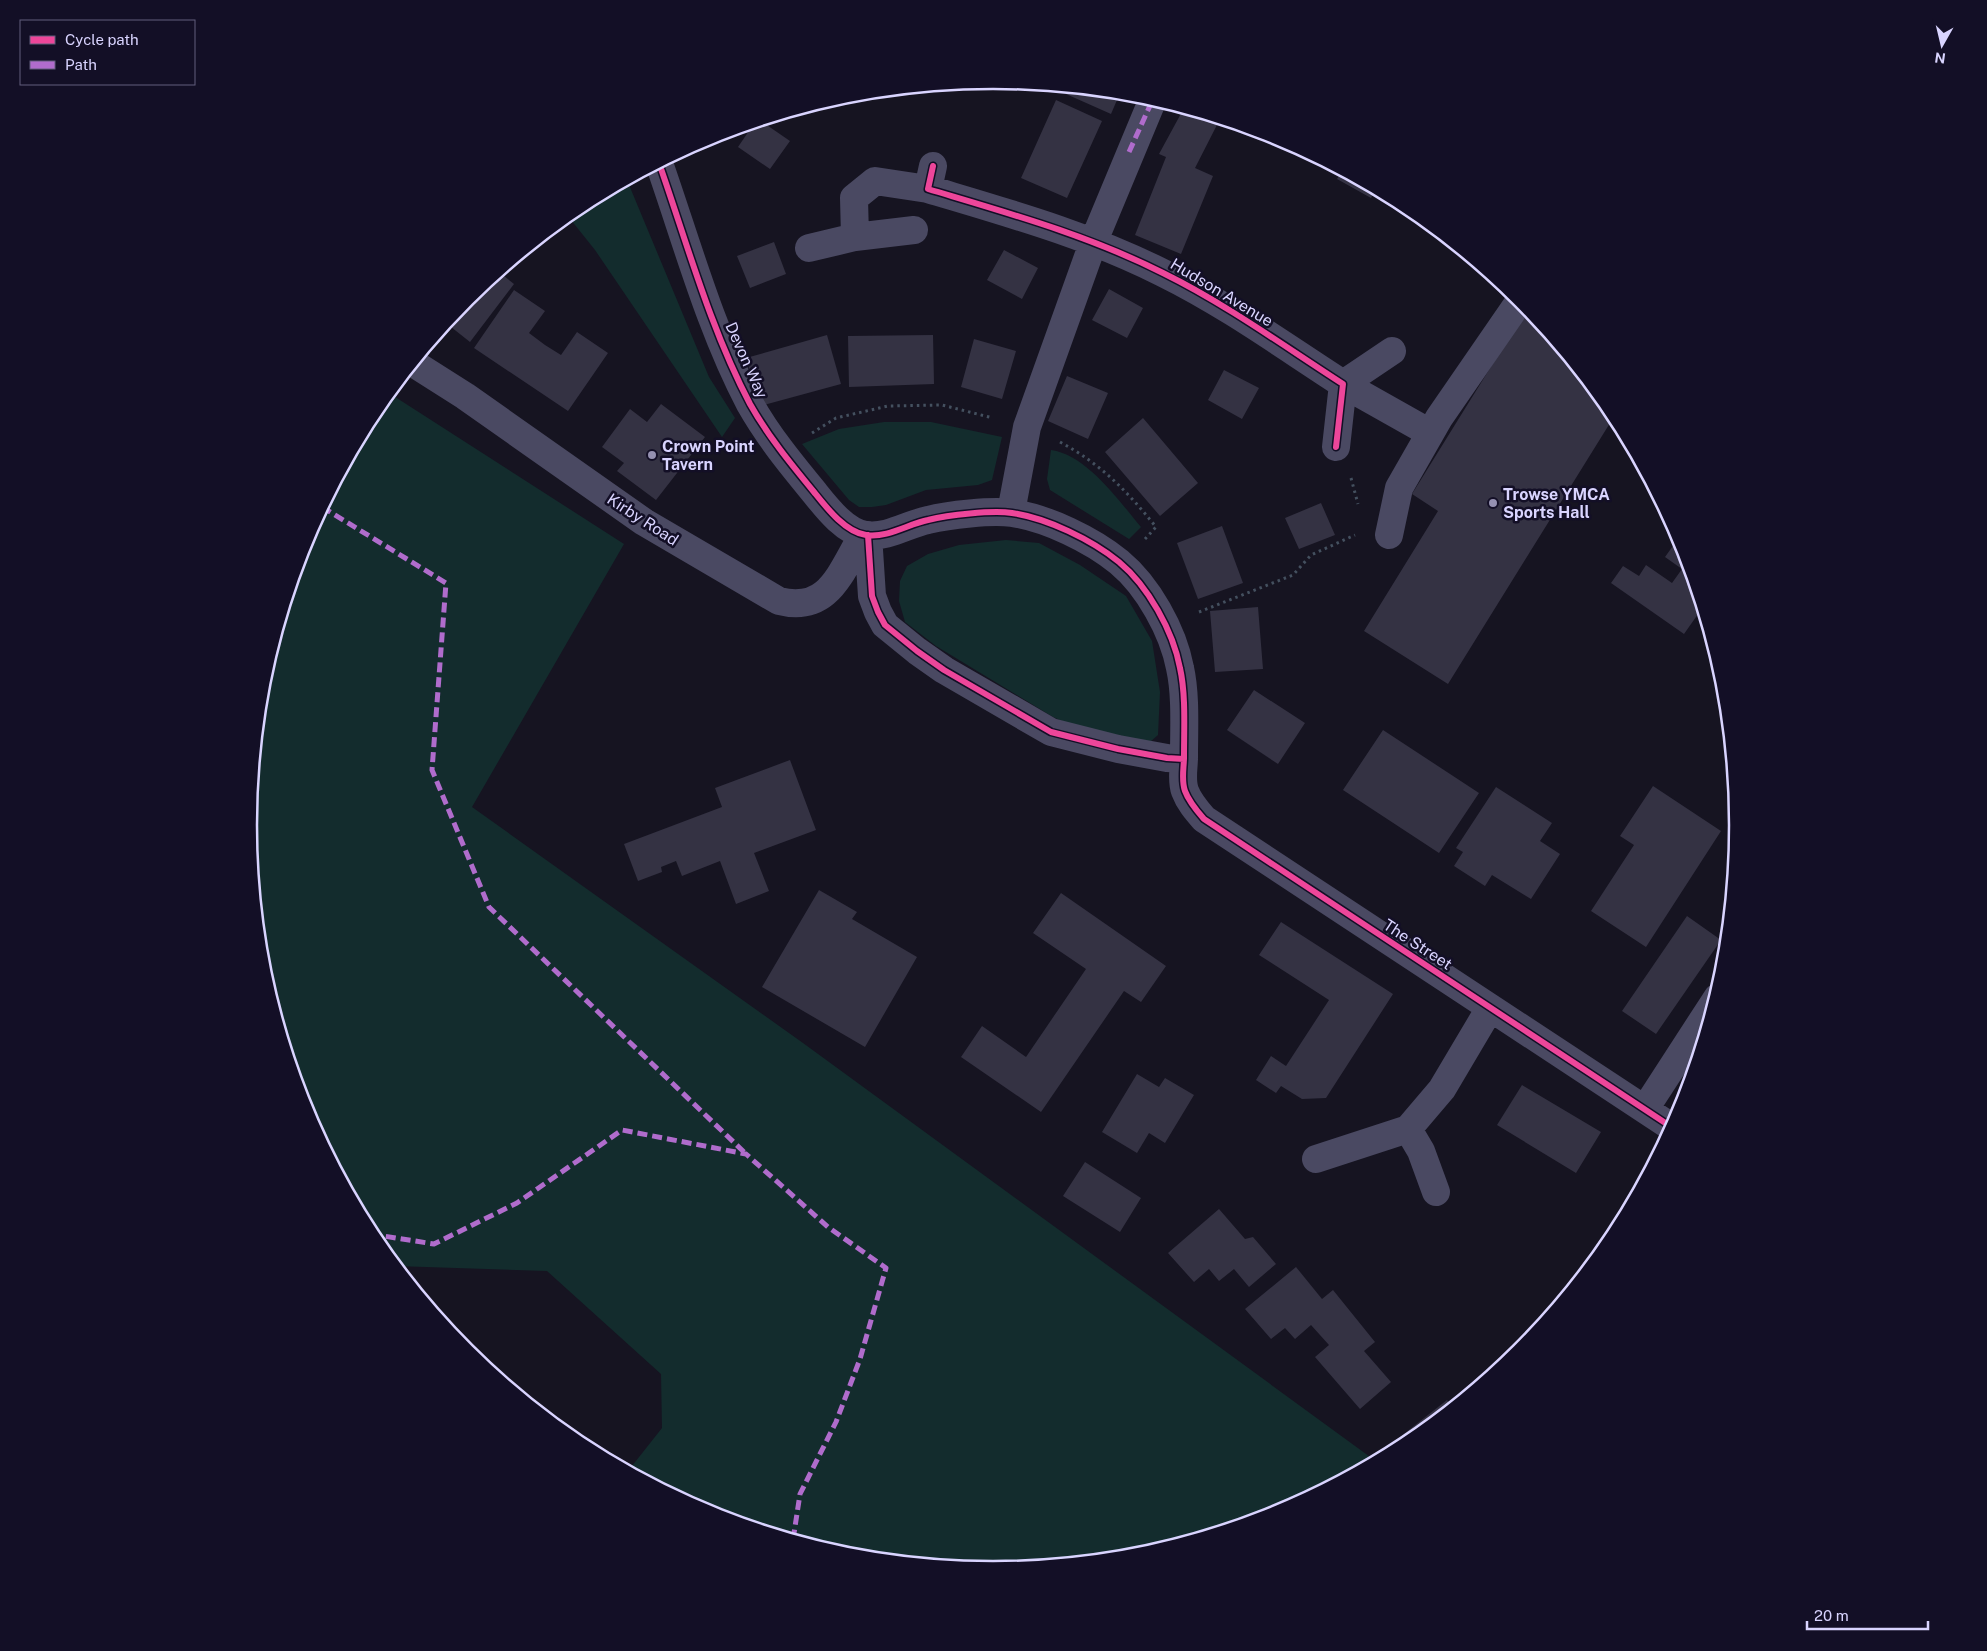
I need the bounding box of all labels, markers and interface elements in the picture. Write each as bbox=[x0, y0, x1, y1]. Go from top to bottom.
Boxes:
legend bbox=[20, 20, 195, 85]
north arrow bbox=[1917, 20, 1967, 70]
text: Cycle path bbox=[65, 31, 139, 48]
text: N bbox=[1934, 49, 1947, 67]
text: Path bbox=[65, 56, 97, 73]
street label: Hudson Avenue bbox=[1167, 254, 1276, 331]
street label: Devon Way bbox=[721, 319, 772, 402]
place label: Crown Point Tavern bbox=[662, 437, 755, 474]
marker: Crown Point Tavern bbox=[646, 449, 658, 461]
place label: Trowse YMCA Sports Hall bbox=[1503, 485, 1610, 522]
street label: Kirby Road bbox=[604, 489, 682, 549]
marker: Trowse YMCA Sports Hall bbox=[1487, 497, 1499, 509]
street label: The Street bbox=[1380, 915, 1456, 974]
scale bar bbox=[1807, 1598, 1928, 1630]
text: 20 m bbox=[1814, 1607, 1849, 1624]

